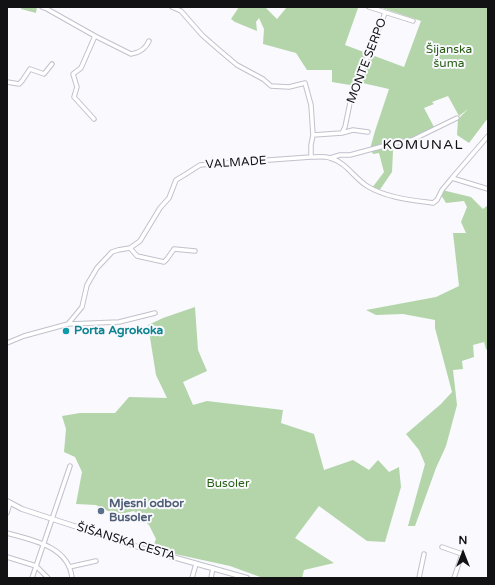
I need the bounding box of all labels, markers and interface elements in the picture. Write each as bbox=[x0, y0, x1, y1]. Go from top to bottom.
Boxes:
street label: MONTE SERPO bbox=[344, 16, 390, 106]
park label: Šijanska šuma bbox=[426, 43, 472, 71]
district label: KOMUNAL bbox=[382, 137, 464, 153]
street label: VALMADE bbox=[205, 154, 267, 172]
place label: Porta Agrokoka bbox=[74, 324, 163, 338]
marker: Porta Agrokoka bbox=[61, 326, 71, 336]
park label: Busoler bbox=[207, 477, 249, 491]
place label: Mjesni odbor Busoler bbox=[109, 497, 184, 525]
marker: Mjesni odbor Busoler bbox=[96, 506, 106, 516]
street label: ŠIŠANSKA CESTA bbox=[75, 520, 177, 564]
north arrow bbox=[443, 533, 483, 573]
text: N bbox=[459, 534, 467, 547]

